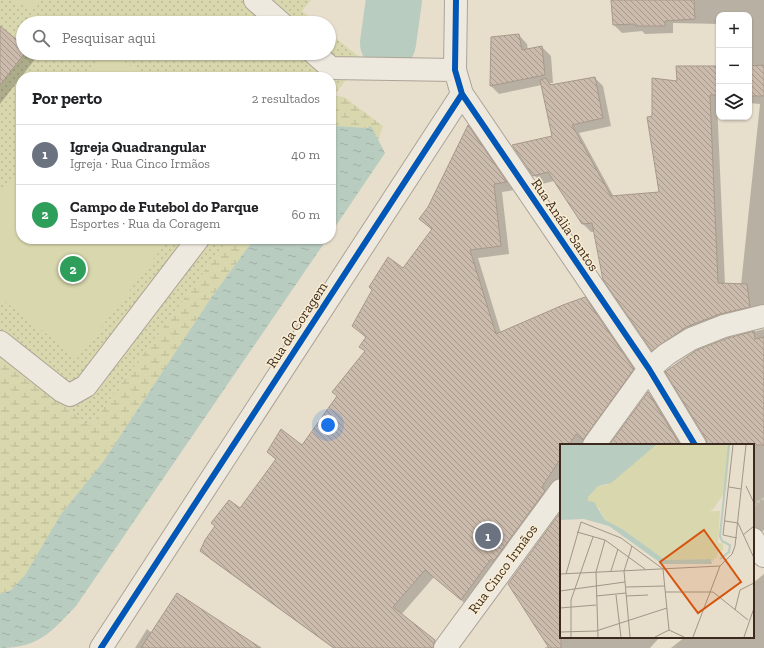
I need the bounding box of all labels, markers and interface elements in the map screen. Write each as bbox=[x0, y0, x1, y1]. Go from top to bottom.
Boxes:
map controls bbox=[716, 12, 752, 120]
button: + bbox=[716, 12, 752, 48]
search box bbox=[16, 16, 336, 60]
icon: search bbox=[30, 27, 52, 49]
text: Pesquisar aqui bbox=[62, 29, 156, 47]
button: − bbox=[716, 48, 752, 84]
button: layers bbox=[716, 84, 752, 120]
text: Por perto bbox=[32, 88, 102, 108]
text: 2 resultados bbox=[252, 91, 320, 106]
text: Igreja Quadrangular bbox=[70, 138, 206, 156]
text: 1 bbox=[42, 147, 48, 162]
text: 40 m bbox=[291, 147, 320, 162]
text: Igreja · Rua Cinco Irmãos bbox=[70, 156, 210, 171]
street label: Rua Anália Santos bbox=[528, 175, 602, 275]
text: Campo de Futebol do Parque bbox=[70, 198, 258, 216]
text: 2 bbox=[42, 207, 48, 222]
text: 60 m bbox=[291, 207, 320, 222]
text: Esportes · Rua da Coragem bbox=[70, 216, 220, 231]
pin: 2 bbox=[60, 254, 86, 284]
street label: Rua da Coragem bbox=[263, 279, 331, 371]
your location bbox=[318, 415, 338, 435]
inset map bbox=[560, 444, 754, 638]
street label: Rua Cinco Irmãos bbox=[465, 521, 541, 617]
pin: 1 bbox=[475, 521, 501, 551]

